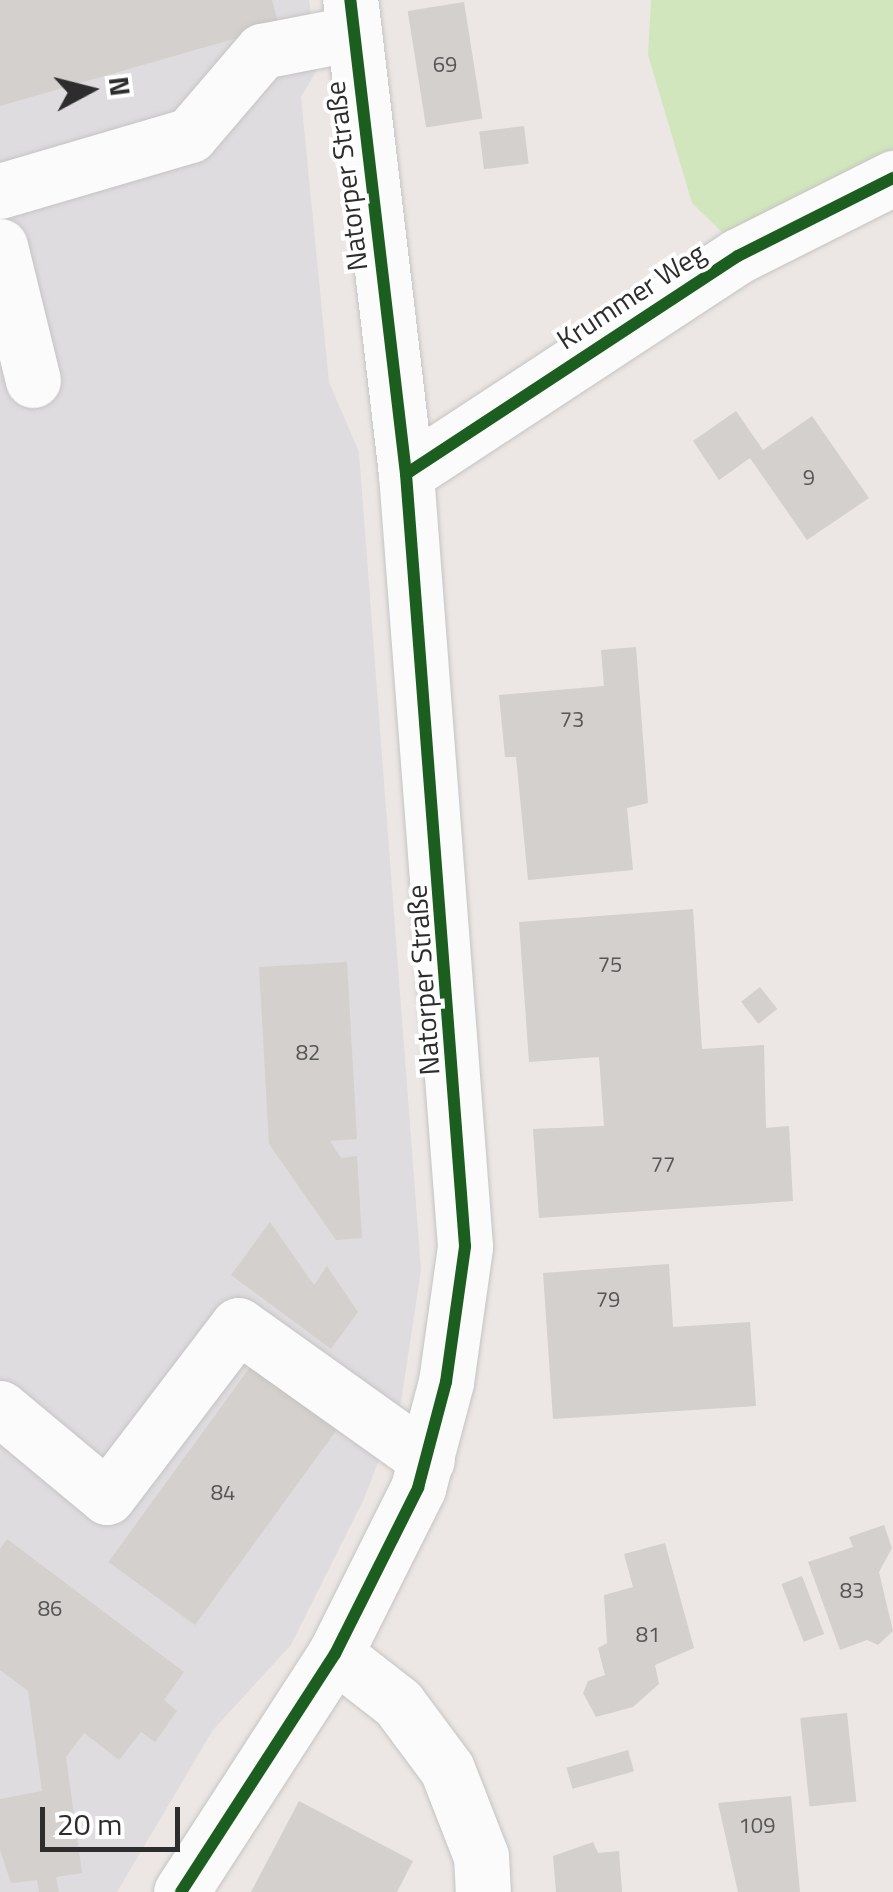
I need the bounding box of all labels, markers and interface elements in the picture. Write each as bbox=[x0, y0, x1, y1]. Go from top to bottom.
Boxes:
north arrow bbox=[40, 40, 140, 140]
house number: 69 bbox=[433, 52, 457, 78]
text: N bbox=[98, 74, 143, 99]
street label: Natorper Straße bbox=[318, 79, 374, 273]
street label: Krummer Weg bbox=[551, 236, 711, 356]
house number: 9 bbox=[803, 465, 815, 491]
house number: 73 bbox=[560, 707, 584, 733]
street label: Natorper Straße bbox=[400, 884, 446, 1076]
house number: 75 bbox=[598, 952, 622, 978]
house number: 82 bbox=[296, 1040, 320, 1066]
house number: 77 bbox=[651, 1152, 675, 1178]
house number: 79 bbox=[596, 1287, 620, 1313]
house number: 84 bbox=[211, 1480, 235, 1506]
house number: 83 bbox=[840, 1578, 864, 1604]
house number: 86 bbox=[38, 1596, 62, 1622]
house number: 81 bbox=[636, 1622, 660, 1648]
scale bar bbox=[45, 1787, 185, 1849]
text: 20 m bbox=[57, 1801, 122, 1847]
house number: 109 bbox=[739, 1813, 775, 1839]

